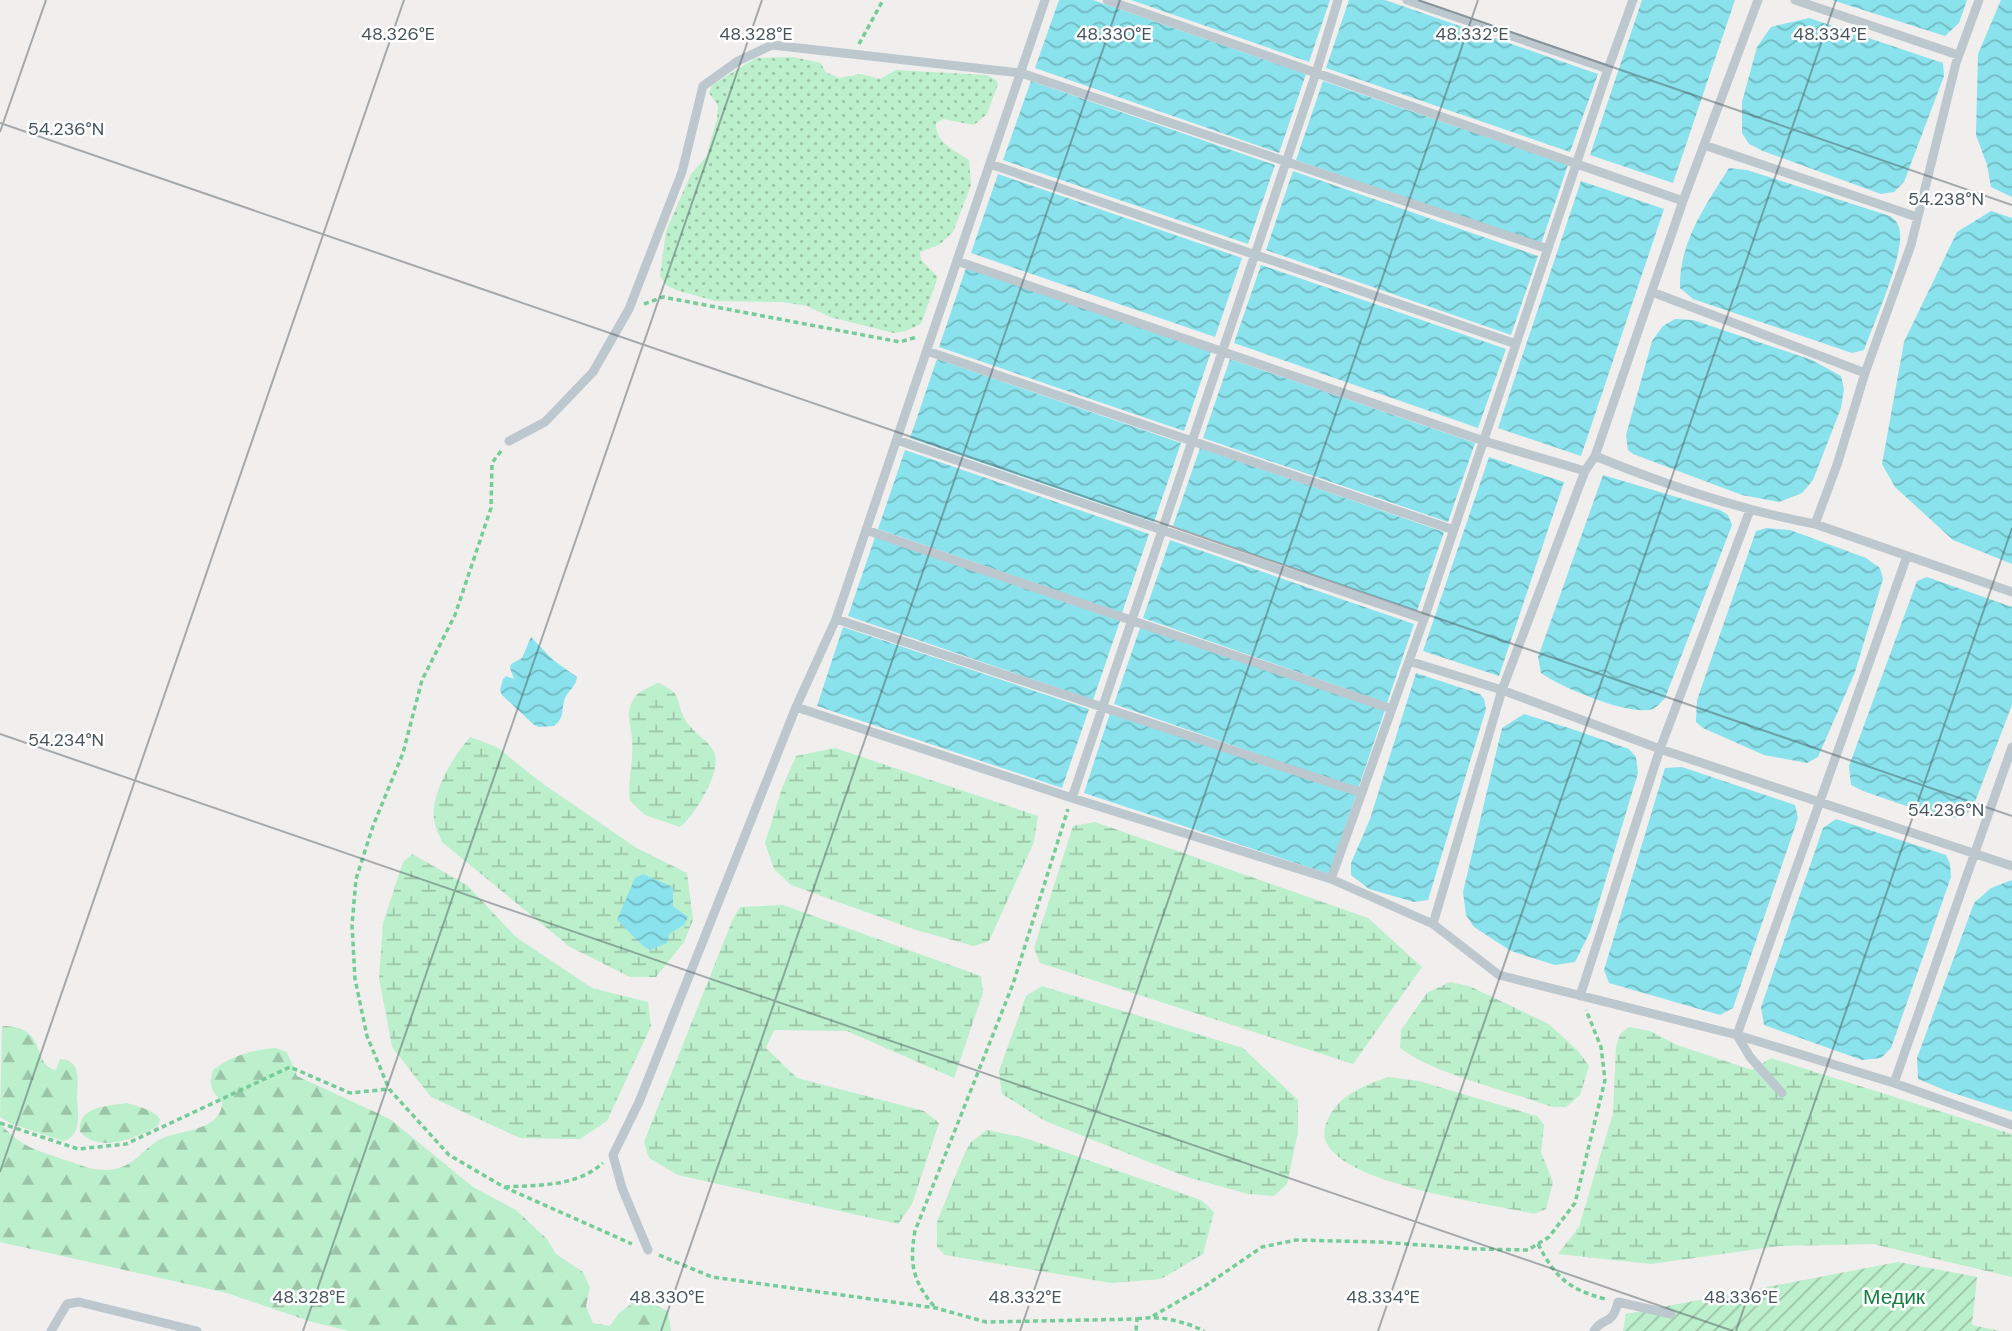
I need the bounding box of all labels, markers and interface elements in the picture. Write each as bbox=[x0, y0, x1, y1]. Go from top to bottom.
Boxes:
text: 48.326°E bbox=[361, 22, 435, 46]
text: 48.328°E bbox=[719, 22, 793, 46]
text: 48.330°E bbox=[1076, 22, 1152, 46]
text: 48.332°E bbox=[1435, 22, 1509, 46]
text: 48.334°E bbox=[1793, 22, 1867, 46]
text: 54.236°N bbox=[28, 117, 104, 141]
text: 54.238°N bbox=[1908, 187, 1984, 211]
text: 54.234°N bbox=[28, 728, 104, 752]
text: 54.236°N bbox=[1908, 798, 1984, 822]
park label: Медик bbox=[1863, 1283, 1926, 1311]
text: 48.328°E bbox=[272, 1285, 346, 1309]
text: 48.330°E bbox=[629, 1285, 705, 1309]
text: 48.332°E bbox=[988, 1285, 1062, 1309]
text: 48.334°E bbox=[1346, 1285, 1420, 1309]
text: 48.336°E bbox=[1704, 1285, 1778, 1309]

